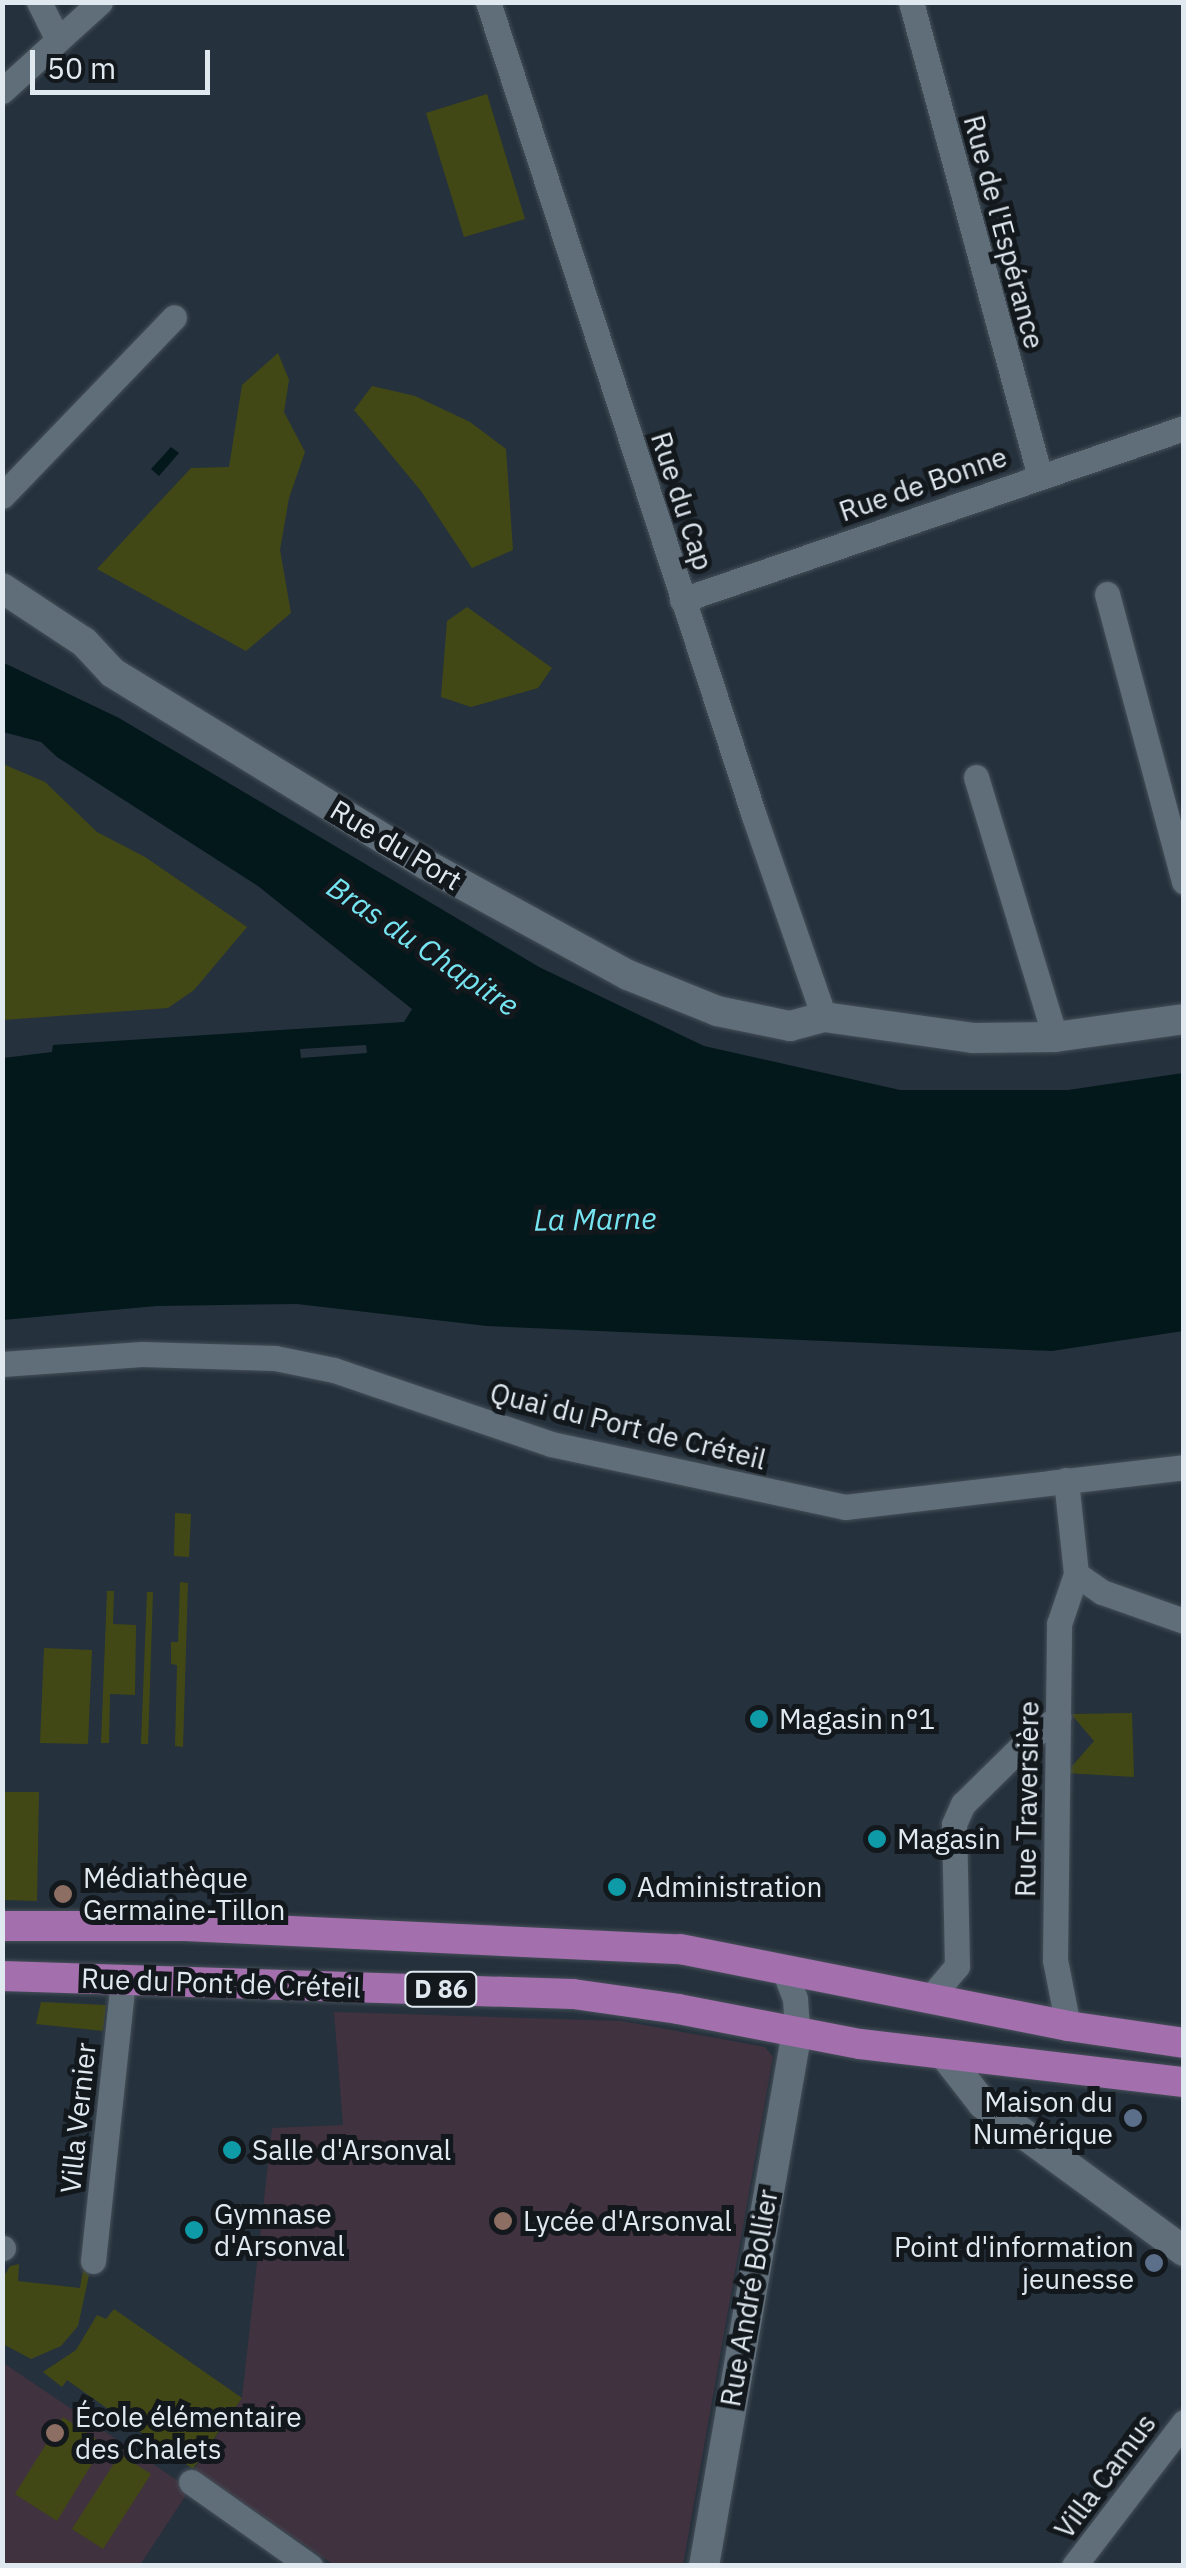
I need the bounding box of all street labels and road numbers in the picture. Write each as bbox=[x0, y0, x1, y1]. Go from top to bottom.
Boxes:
street label: Rue de l'Espérance bbox=[957, 112, 1051, 352]
street label: Rue du Cap bbox=[644, 428, 720, 574]
street label: Rue de Bonne bbox=[835, 440, 1011, 528]
street label: Rue du Port bbox=[324, 793, 468, 897]
street label: Quai du Port de Créteil bbox=[487, 1375, 769, 1477]
street label: Rue Traversière bbox=[1008, 1701, 1046, 1897]
street label: Rue du Pont de Créteil bbox=[81, 1961, 361, 2005]
road number: D 86 bbox=[404, 1969, 478, 2009]
street label: Villa Vernier bbox=[53, 2041, 103, 2195]
street label: Rue André Bollier bbox=[713, 2187, 785, 2409]
street label: Villa Camus bbox=[1047, 2407, 1163, 2545]

